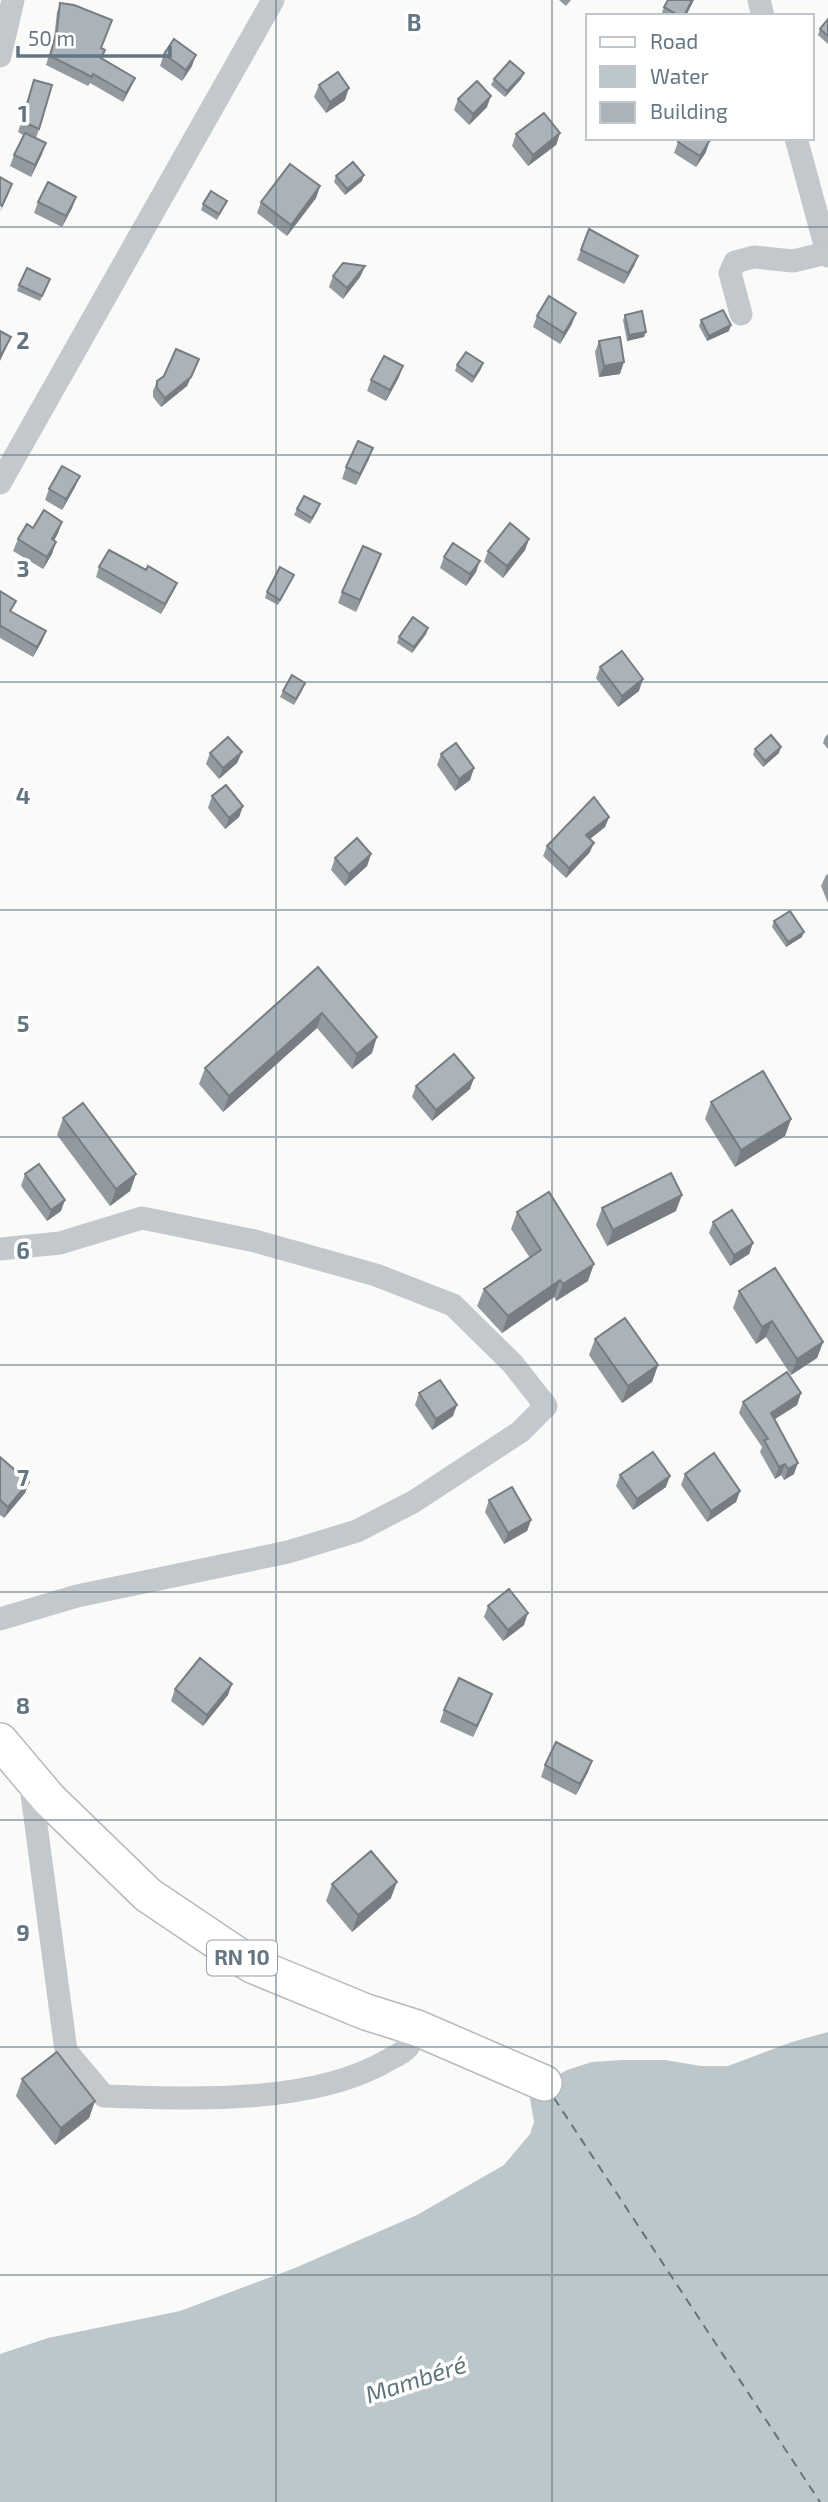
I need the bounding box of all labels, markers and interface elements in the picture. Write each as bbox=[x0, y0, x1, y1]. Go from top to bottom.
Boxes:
text: B bbox=[407, 8, 421, 36]
scale bar bbox=[18, 14, 170, 58]
legend bbox=[586, 14, 814, 140]
text: 50 m bbox=[28, 25, 75, 50]
text: Road bbox=[650, 28, 698, 53]
text: Water bbox=[650, 63, 709, 88]
text: Building bbox=[650, 98, 728, 123]
text: 1 bbox=[18, 99, 28, 127]
text: 2 bbox=[16, 326, 30, 354]
text: 3 bbox=[16, 554, 30, 582]
text: 4 bbox=[16, 781, 30, 809]
text: 5 bbox=[17, 1009, 29, 1037]
text: 6 bbox=[16, 1236, 30, 1264]
text: 7 bbox=[17, 1463, 29, 1491]
text: 8 bbox=[16, 1691, 30, 1719]
text: 9 bbox=[16, 1918, 30, 1946]
road number: RN 10 bbox=[207, 1940, 277, 1976]
water label: Mambéré bbox=[361, 2349, 470, 2409]

